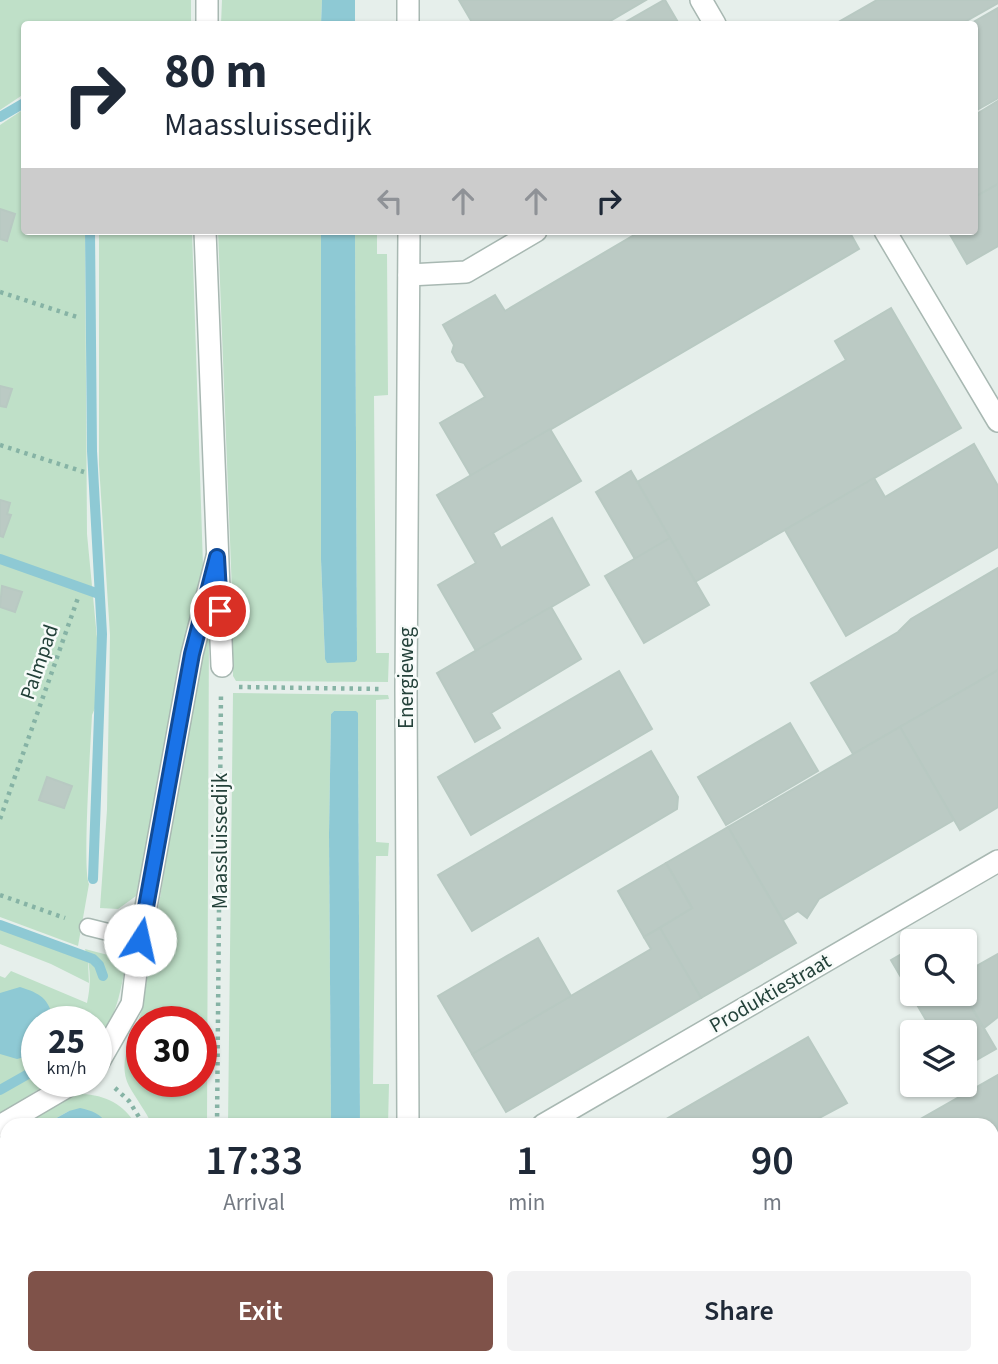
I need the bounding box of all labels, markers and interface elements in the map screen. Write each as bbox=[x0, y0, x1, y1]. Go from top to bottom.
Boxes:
text: 80 m bbox=[164, 37, 268, 107]
icon: right bbox=[49, 49, 140, 140]
text: Maassluissedijk bbox=[164, 102, 372, 148]
icon: left bbox=[371, 182, 409, 220]
icon: ahead bbox=[444, 182, 482, 220]
icon: ahead bbox=[517, 182, 555, 220]
icon: right bbox=[590, 182, 628, 220]
pin bbox=[190, 581, 250, 641]
icon: arrive bbox=[201, 592, 239, 630]
street label: Palmpad bbox=[12, 620, 66, 704]
street label: Energieweg bbox=[391, 627, 421, 729]
street label: Maassluissedijk bbox=[205, 772, 235, 909]
position arrow bbox=[103, 903, 177, 977]
map controls bbox=[900, 929, 977, 1097]
button: search bbox=[900, 929, 977, 1006]
street label: Produktiestraat bbox=[703, 946, 837, 1040]
speed limit sign: 30 bbox=[126, 1006, 217, 1097]
text: 25 bbox=[48, 1017, 85, 1067]
button: layers bbox=[900, 1020, 977, 1097]
text: km/h bbox=[47, 1056, 86, 1081]
text: 17:33 bbox=[205, 1131, 303, 1191]
text: 1 bbox=[516, 1131, 538, 1191]
text: 90 bbox=[751, 1131, 794, 1191]
text: Arrival bbox=[223, 1186, 285, 1219]
text: min bbox=[508, 1186, 545, 1219]
text: m bbox=[763, 1186, 782, 1219]
button: Exit bbox=[28, 1271, 493, 1351]
button: Share bbox=[507, 1271, 971, 1351]

